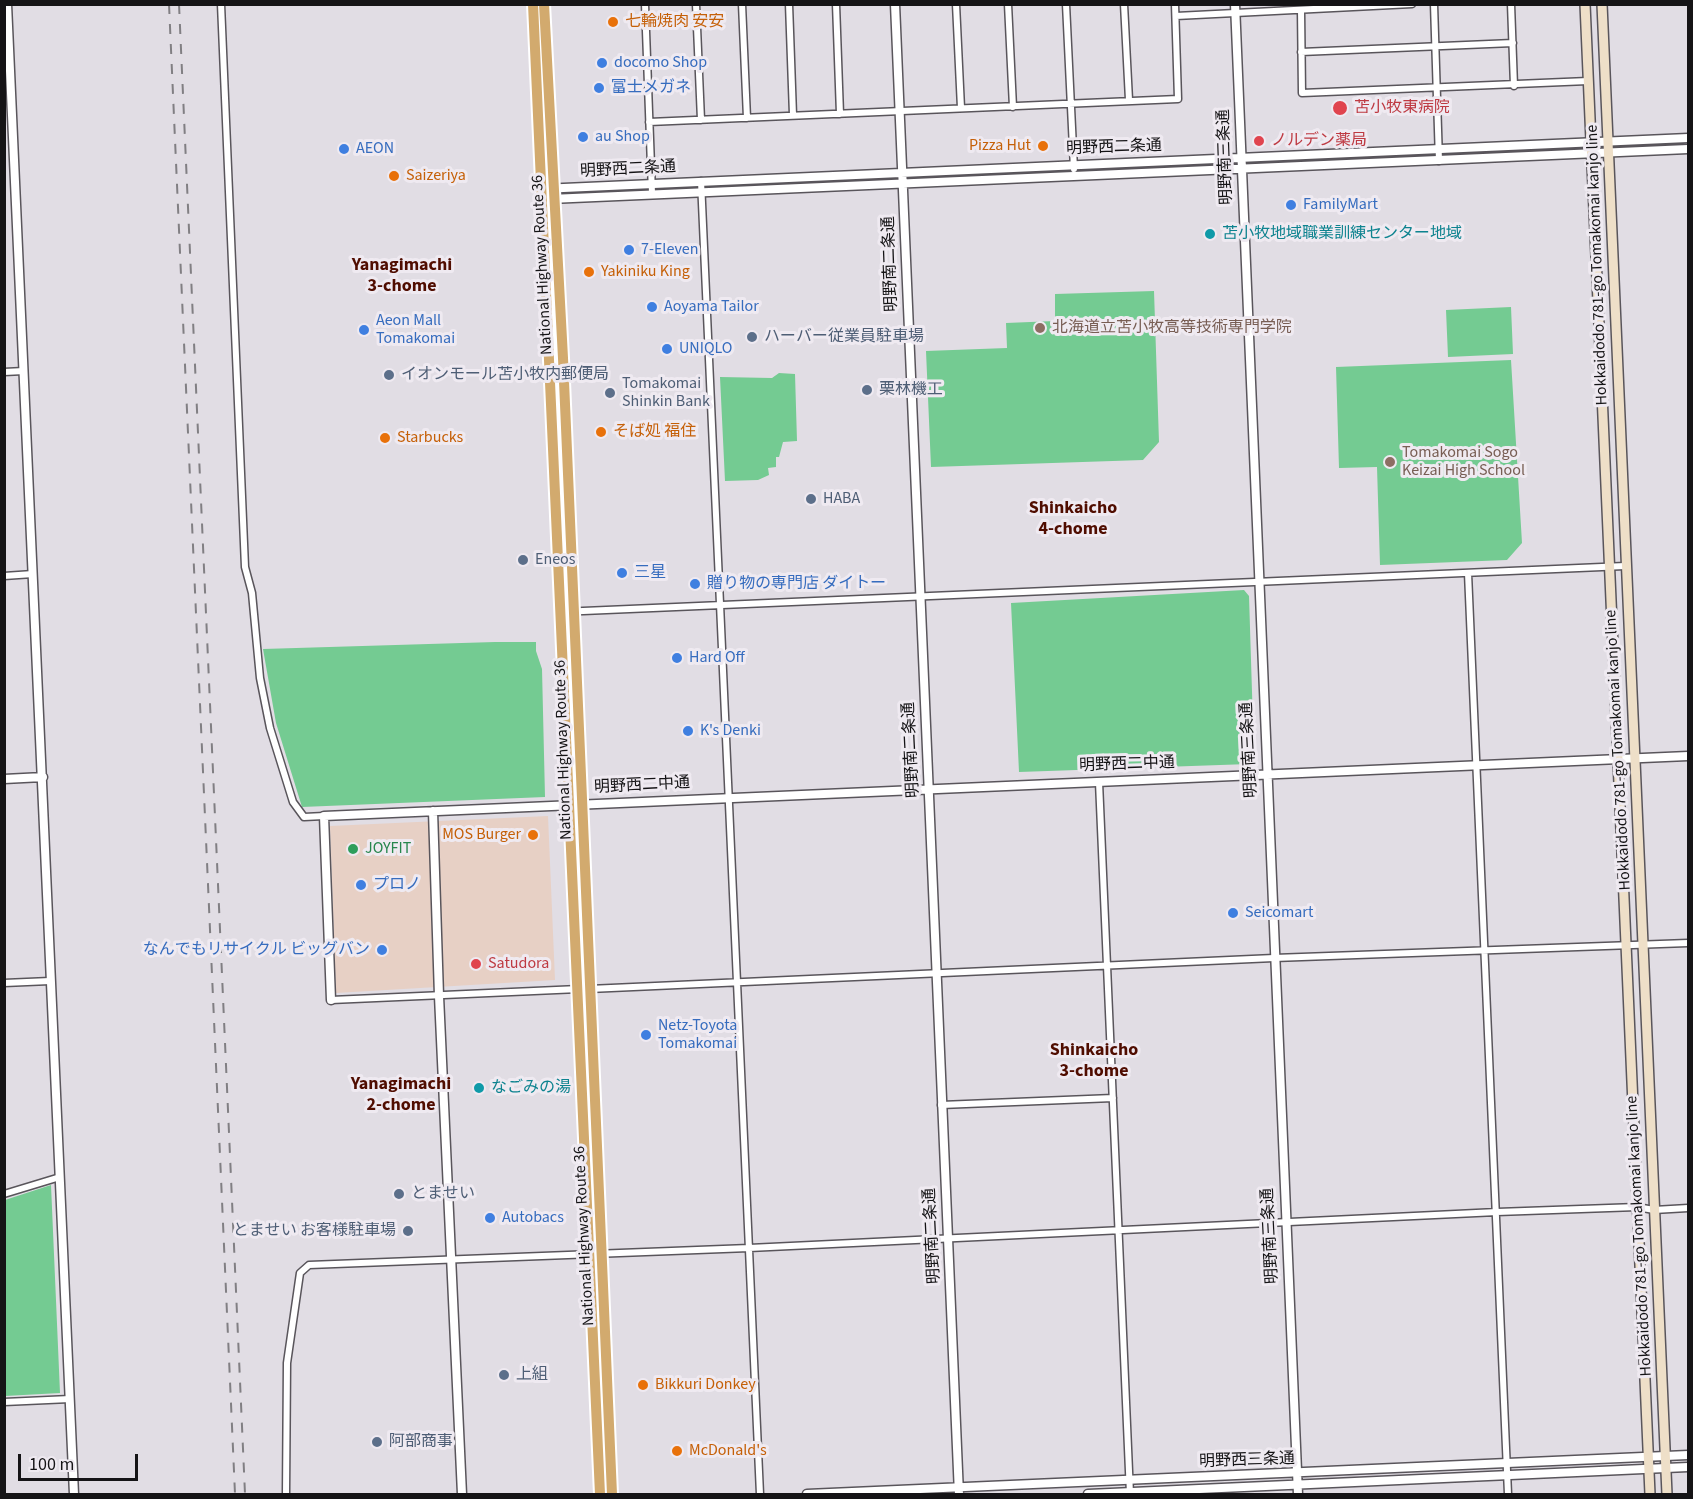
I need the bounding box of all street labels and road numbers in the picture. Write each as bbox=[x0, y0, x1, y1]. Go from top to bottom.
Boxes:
street label: 明野南三条通 bbox=[1215, 109, 1237, 205]
street label: Hokkaidodo 781-go Tomakomai kanjo line bbox=[1584, 124, 1612, 406]
street label: 明野西二条通 bbox=[1066, 137, 1162, 159]
street label: 明野西二条通 bbox=[580, 158, 676, 182]
street label: National Highway Route 36 bbox=[529, 175, 557, 355]
street label: 明野南二条通 bbox=[880, 216, 902, 312]
street label: Hokkaidodo 781-go Tomakomai kanjo line bbox=[1602, 609, 1636, 891]
street label: National Highway Route 36 bbox=[551, 660, 577, 840]
street label: 明野南二条通 bbox=[900, 702, 924, 798]
street label: 明野南三条通 bbox=[1238, 702, 1262, 798]
street label: 明野西二中通 bbox=[1079, 754, 1175, 776]
street label: 明野西二中通 bbox=[594, 774, 690, 798]
street label: Hokkaidodo 781-go Tomakomai kanjo line bbox=[1623, 1095, 1657, 1377]
street label: National Highway Route 36 bbox=[571, 1146, 599, 1326]
street label: 明野南二条通 bbox=[921, 1188, 945, 1284]
street label: 明野南三条通 bbox=[1259, 1188, 1283, 1284]
street label: 明野西三条通 bbox=[1199, 1450, 1295, 1472]

